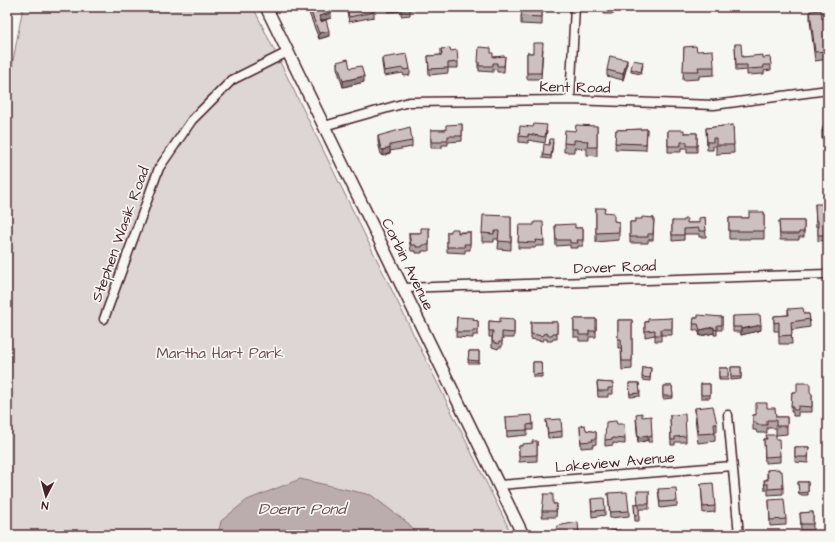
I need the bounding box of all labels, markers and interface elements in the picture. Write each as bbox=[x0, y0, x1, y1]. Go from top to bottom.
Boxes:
street label: Kent Road bbox=[539, 76, 611, 99]
street label: Stephen Wasik Road bbox=[86, 163, 155, 305]
street label: Corbin Avenue bbox=[376, 215, 439, 314]
street label: Dover Road bbox=[573, 256, 657, 279]
park label: Martha Hart Park bbox=[156, 343, 284, 364]
street label: Lakeview Avenue bbox=[554, 447, 676, 478]
north arrow bbox=[26, 476, 66, 516]
text: N bbox=[41, 498, 49, 513]
water label: Doerr Pond bbox=[258, 498, 349, 520]

